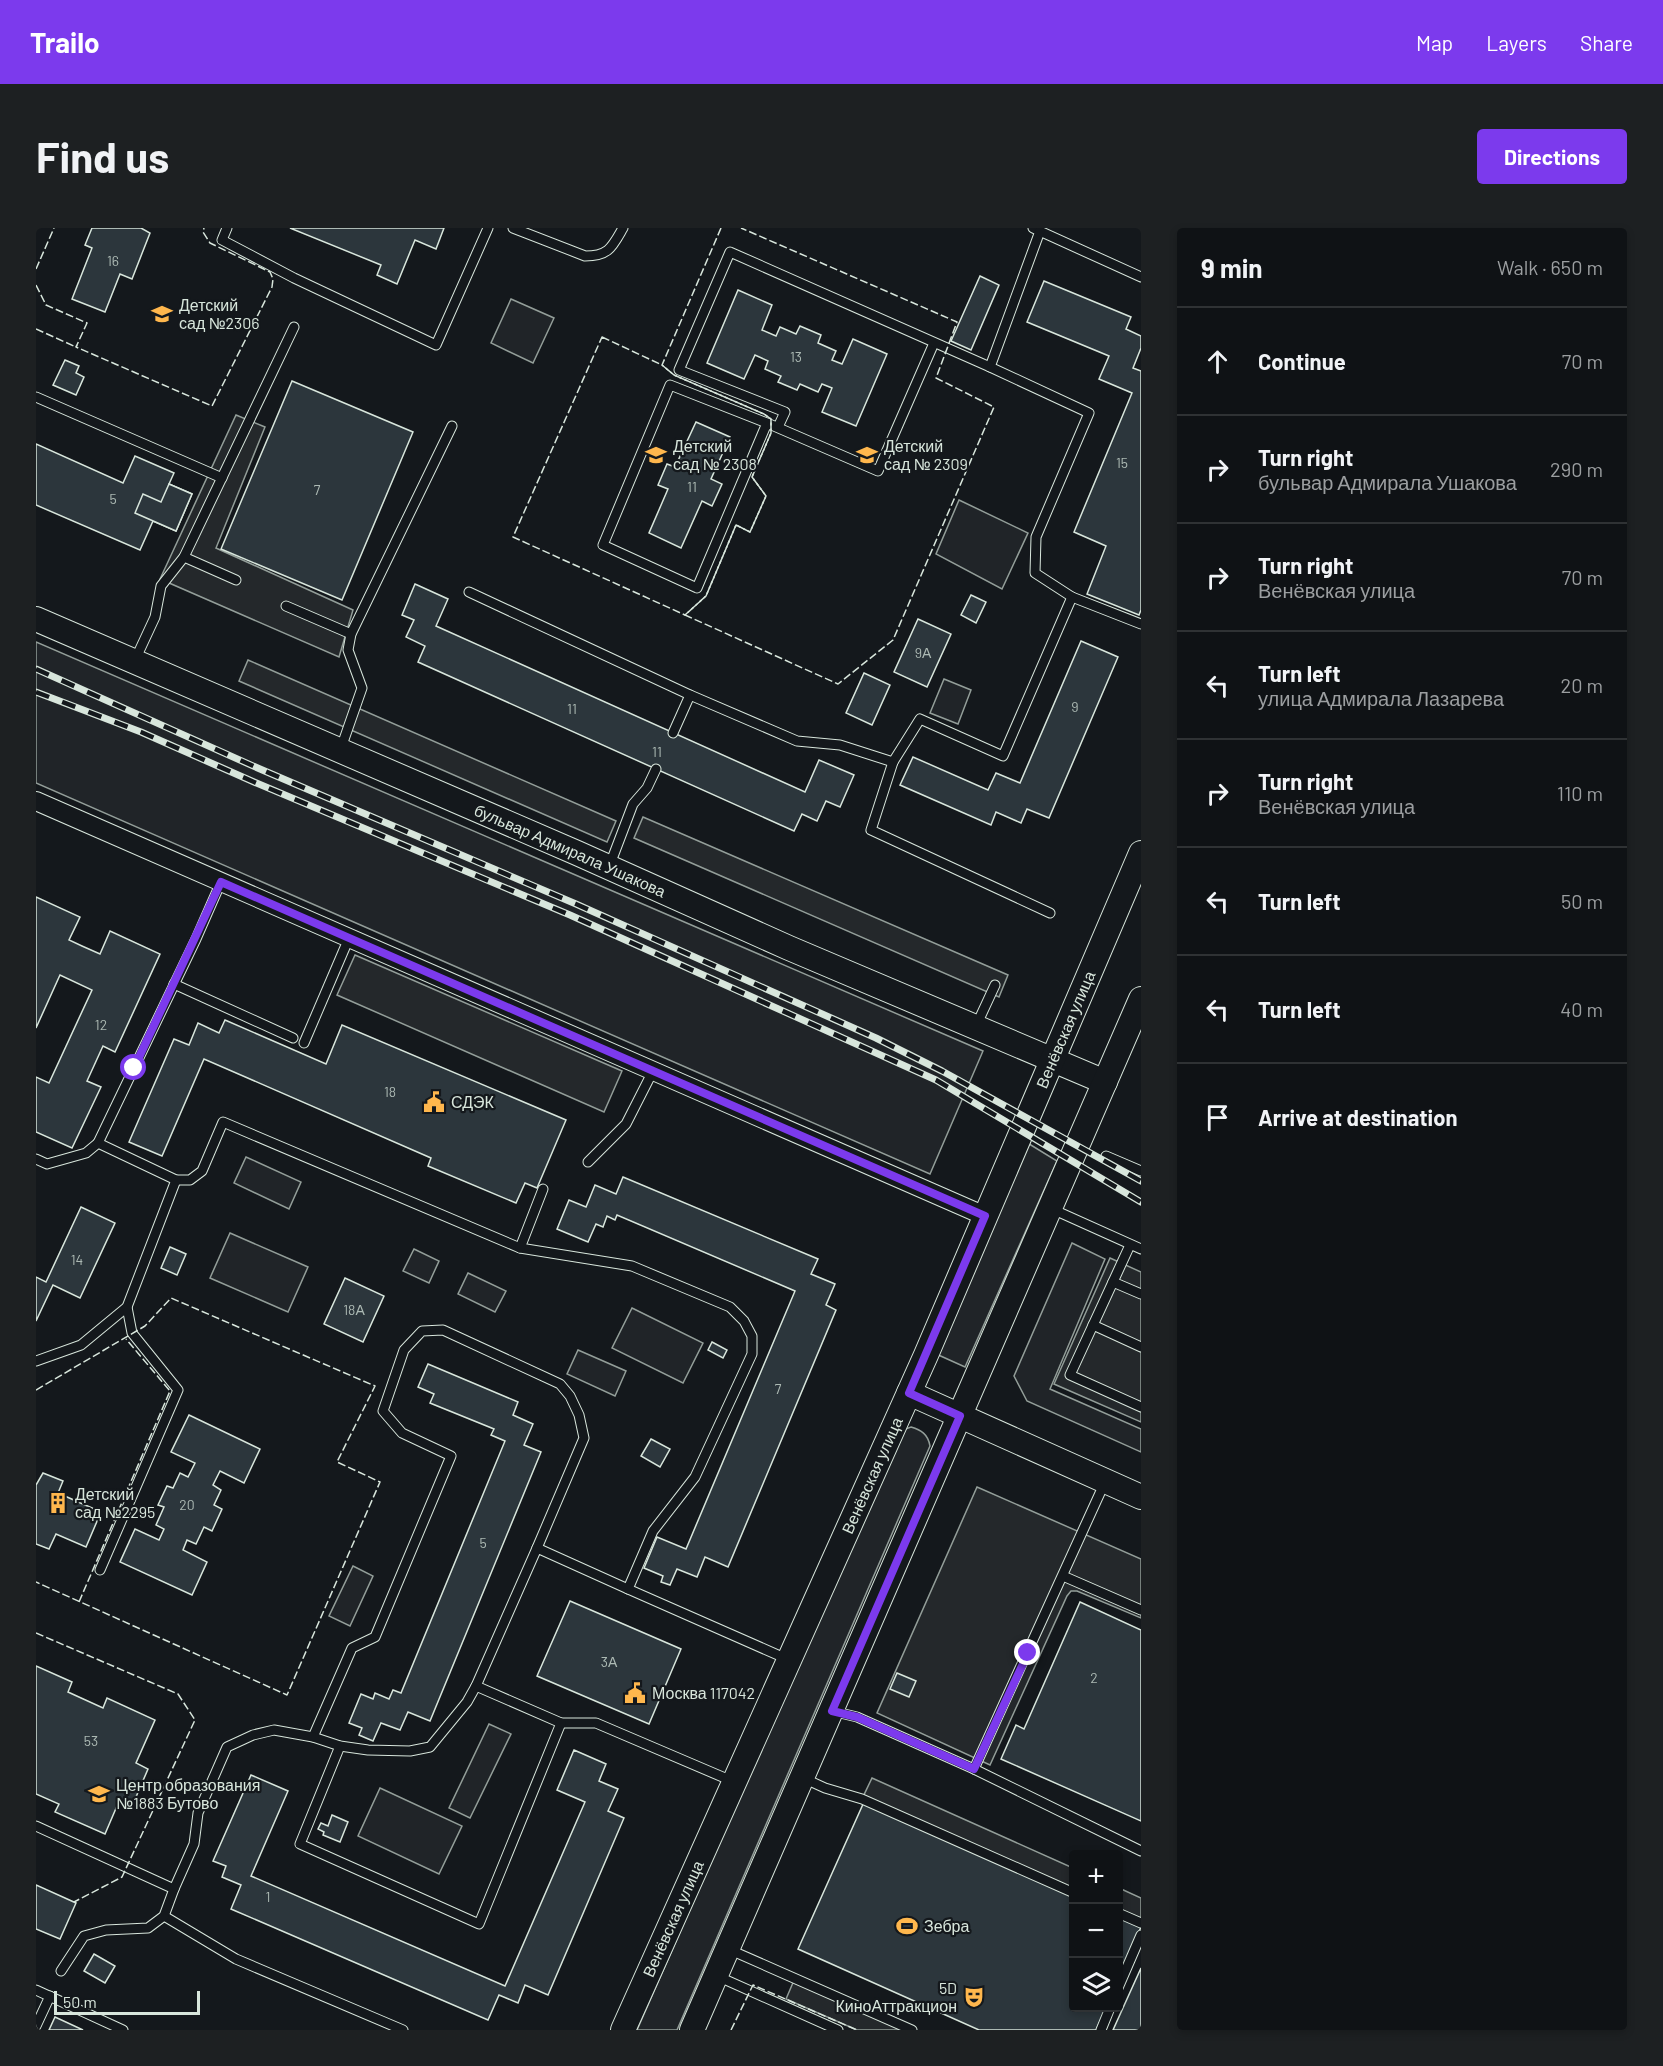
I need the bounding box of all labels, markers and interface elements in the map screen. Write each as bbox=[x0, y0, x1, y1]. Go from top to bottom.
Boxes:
text: Trailo bbox=[30, 25, 100, 59]
text: Map bbox=[1416, 30, 1453, 55]
text: Layers bbox=[1486, 30, 1547, 55]
text: Share bbox=[1580, 30, 1633, 55]
button: Directions bbox=[1477, 129, 1627, 184]
text: Find us bbox=[36, 131, 169, 181]
house number: 16 bbox=[107, 252, 119, 269]
text: 9 min bbox=[1201, 252, 1263, 283]
text: Walk · 650 m bbox=[1497, 255, 1603, 279]
place label: Детский сад №2306 bbox=[179, 295, 260, 332]
school or university icon: Детский сад №2306 bbox=[150, 302, 174, 326]
icon: ahead bbox=[1201, 345, 1234, 378]
house number: 13 bbox=[790, 348, 802, 365]
text: Continue bbox=[1258, 348, 1346, 374]
text: 70 m bbox=[1562, 349, 1603, 373]
place label: Детский сад № 2308 bbox=[673, 436, 757, 473]
place label: Детский сад № 2309 bbox=[884, 436, 968, 473]
school or university icon: Детский сад № 2308 bbox=[644, 443, 668, 467]
school or university icon: Детский сад № 2309 bbox=[855, 443, 879, 467]
text: Turn right bbox=[1258, 444, 1353, 470]
icon: right bbox=[1201, 453, 1234, 486]
house number: 15 bbox=[1116, 454, 1128, 471]
text: 290 m bbox=[1550, 457, 1603, 481]
text: бульвар Адмирала Ушакова bbox=[1258, 470, 1517, 494]
house number: 11 bbox=[687, 478, 697, 495]
house number: 7 bbox=[314, 481, 321, 498]
house number: 5 bbox=[109, 490, 117, 507]
text: Turn right bbox=[1258, 552, 1353, 578]
icon: right bbox=[1201, 561, 1234, 594]
text: 70 m bbox=[1562, 565, 1603, 589]
text: Венёвская улица bbox=[1258, 578, 1415, 602]
house number: 9А bbox=[915, 644, 932, 661]
text: Turn left bbox=[1258, 660, 1341, 686]
icon: left bbox=[1201, 669, 1234, 702]
text: 20 m bbox=[1560, 673, 1603, 697]
text: улица Адмирала Лазарева bbox=[1258, 686, 1504, 710]
house number: 9 bbox=[1071, 698, 1079, 715]
house number: 11 bbox=[567, 700, 577, 717]
house number: 11 bbox=[652, 743, 662, 760]
text: Turn right bbox=[1258, 768, 1353, 794]
icon: right bbox=[1201, 777, 1234, 810]
text: 110 m bbox=[1557, 781, 1603, 805]
text: Венёвская улица bbox=[1258, 794, 1415, 818]
street label: бульвар Адмирала Ушакова bbox=[471, 800, 669, 901]
icon: left bbox=[1201, 885, 1234, 918]
text: Turn left bbox=[1258, 888, 1341, 914]
text: 50 m bbox=[1561, 889, 1603, 913]
street label: Венёвская улица bbox=[1031, 968, 1098, 1091]
icon: left bbox=[1201, 993, 1234, 1026]
text: Turn left bbox=[1258, 996, 1341, 1022]
text: 40 m bbox=[1560, 997, 1603, 1021]
house number: 12 bbox=[95, 1016, 107, 1033]
route start bbox=[120, 1054, 146, 1080]
house number: 18 bbox=[384, 1083, 396, 1100]
public building icon: СДЭК bbox=[422, 1090, 446, 1114]
place label: СДЭК bbox=[451, 1092, 495, 1111]
icon: arrive bbox=[1201, 1101, 1234, 1134]
text: Arrive at destination bbox=[1258, 1104, 1457, 1130]
house number: 14 bbox=[71, 1251, 83, 1268]
house number: 18А bbox=[343, 1301, 365, 1318]
house number: 7 bbox=[775, 1380, 782, 1397]
street label: Венёвская улица bbox=[837, 1414, 906, 1536]
place label: Детский сад №2295 bbox=[75, 1484, 155, 1521]
building icon: Детский сад №2295 bbox=[46, 1491, 70, 1515]
house number: 20 bbox=[179, 1496, 195, 1513]
house number: 5 bbox=[479, 1534, 487, 1551]
route end bbox=[1014, 1639, 1040, 1665]
house number: 3А bbox=[601, 1653, 618, 1670]
house number: 2 bbox=[1090, 1669, 1098, 1686]
public building icon: Москва 117042 bbox=[623, 1681, 647, 1705]
place label: Москва 117042 bbox=[652, 1683, 755, 1702]
house number: 53 bbox=[84, 1732, 98, 1749]
place label: Центр образования №1883 Бутово bbox=[116, 1775, 260, 1812]
school or university icon: Центр образования №1883 Бутово bbox=[87, 1782, 111, 1806]
map controls bbox=[1069, 1850, 1123, 2012]
button: + bbox=[1069, 1850, 1123, 1904]
street label: Венёвская улица bbox=[638, 1857, 707, 1980]
house number: 1 bbox=[266, 1888, 270, 1905]
button: − bbox=[1069, 1904, 1123, 1958]
sports icon: Зебра bbox=[895, 1914, 919, 1938]
place label: Зебра bbox=[924, 1916, 969, 1935]
button: layers bbox=[1069, 1958, 1123, 2012]
place label: 5D КиноАттракцион bbox=[835, 1978, 957, 2015]
theatre icon: 5D КиноАттракцион bbox=[962, 1985, 986, 2009]
scale bar bbox=[54, 1988, 200, 2016]
text: 50 m bbox=[63, 1992, 97, 2011]

